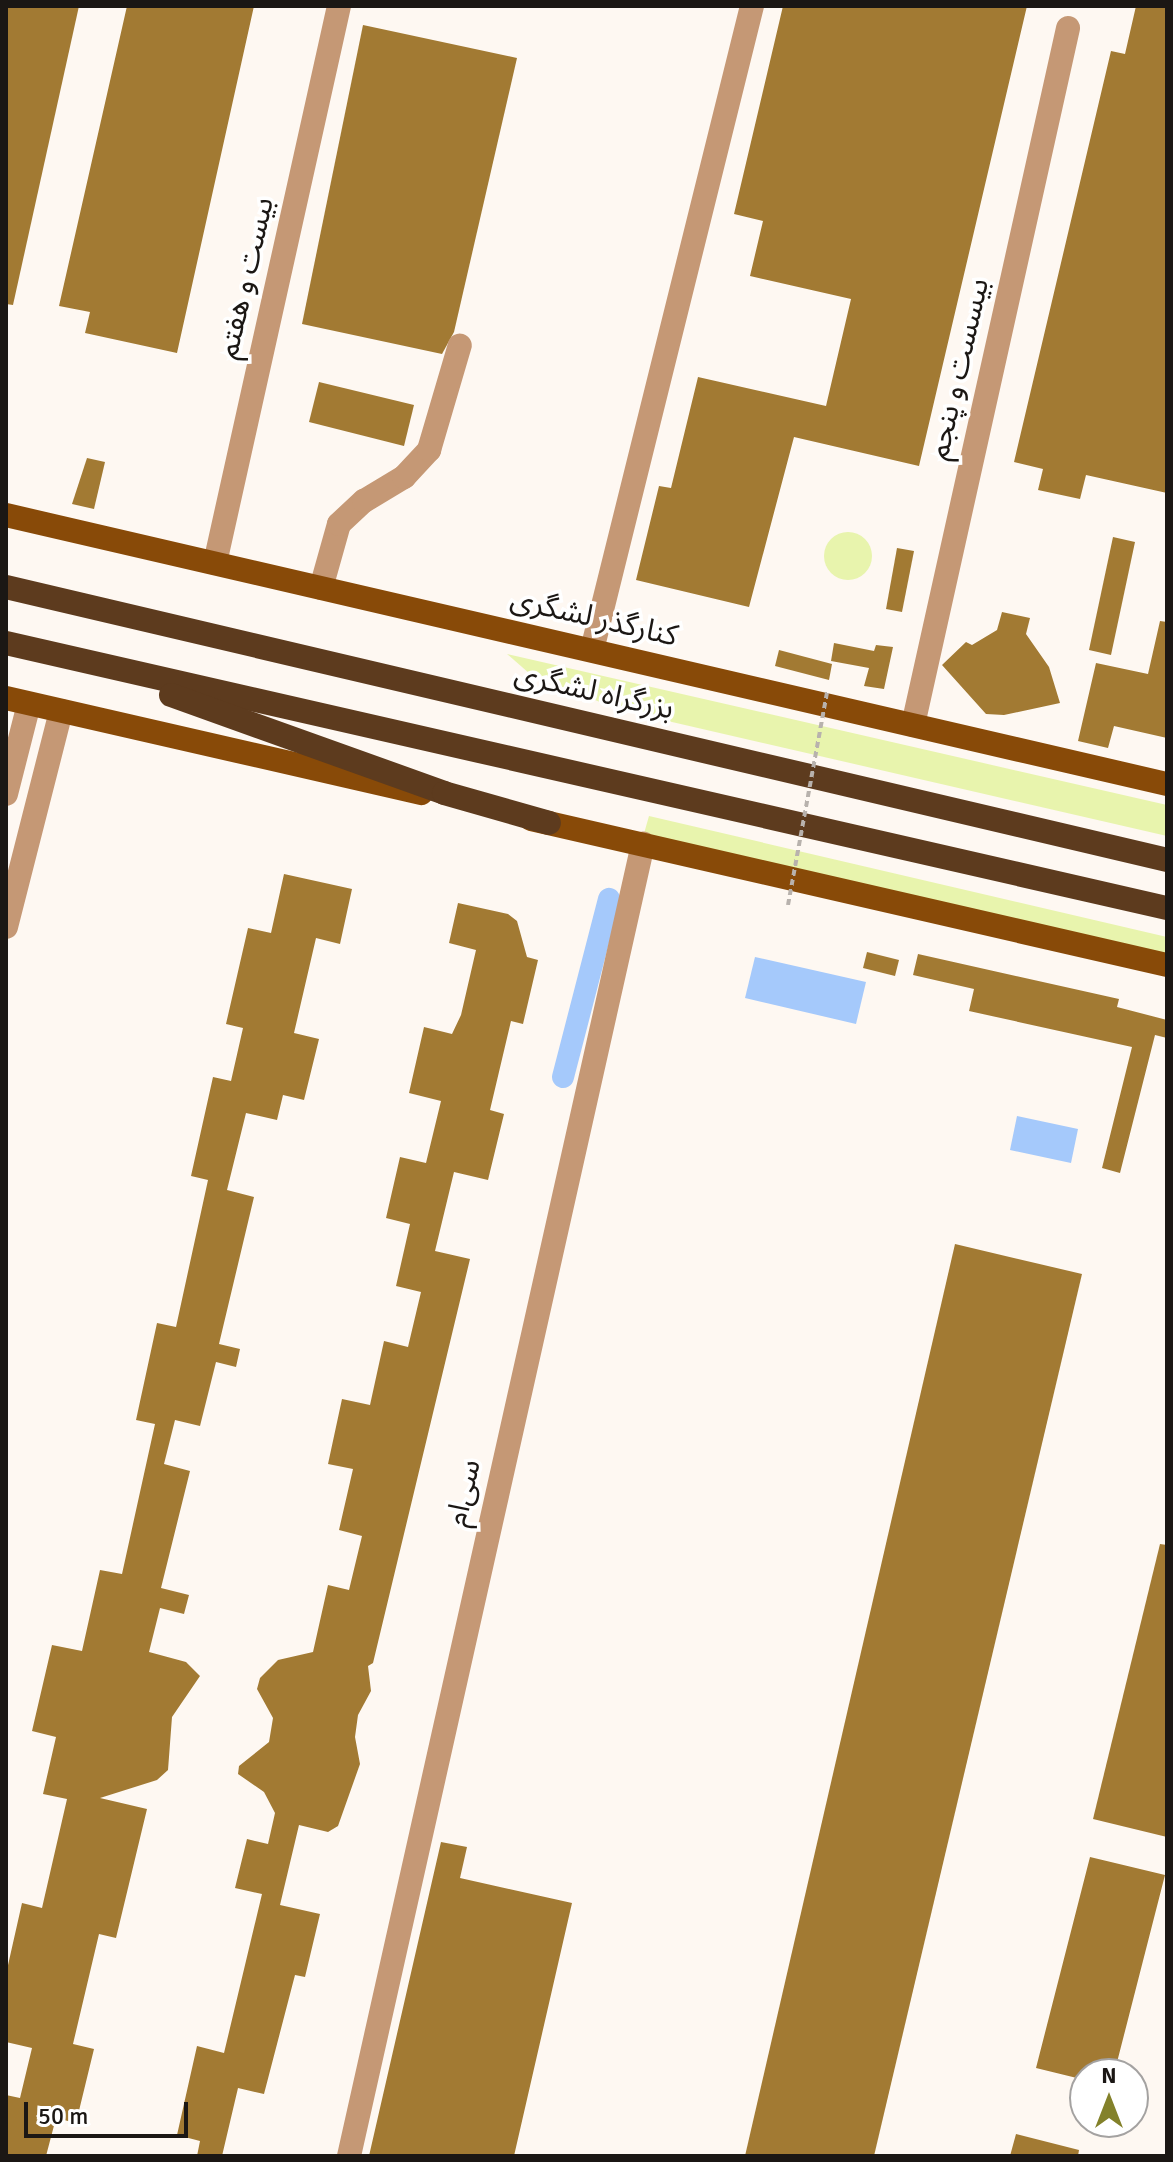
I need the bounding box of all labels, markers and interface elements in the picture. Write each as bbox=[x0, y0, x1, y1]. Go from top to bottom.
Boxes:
street label: بیست و هفتم bbox=[210, 194, 282, 362]
street label: بیسست و پنجم bbox=[921, 275, 997, 463]
street label: کنارگذر لشگری bbox=[507, 581, 681, 655]
street label: بزرگراه لشگری bbox=[511, 656, 677, 728]
street label: سی‌ام bbox=[439, 1456, 489, 1530]
north arrow bbox=[1069, 2058, 1149, 2138]
text: N bbox=[1101, 2062, 1117, 2089]
scale bar bbox=[28, 2086, 192, 2136]
text: 50 m bbox=[38, 2101, 88, 2131]

